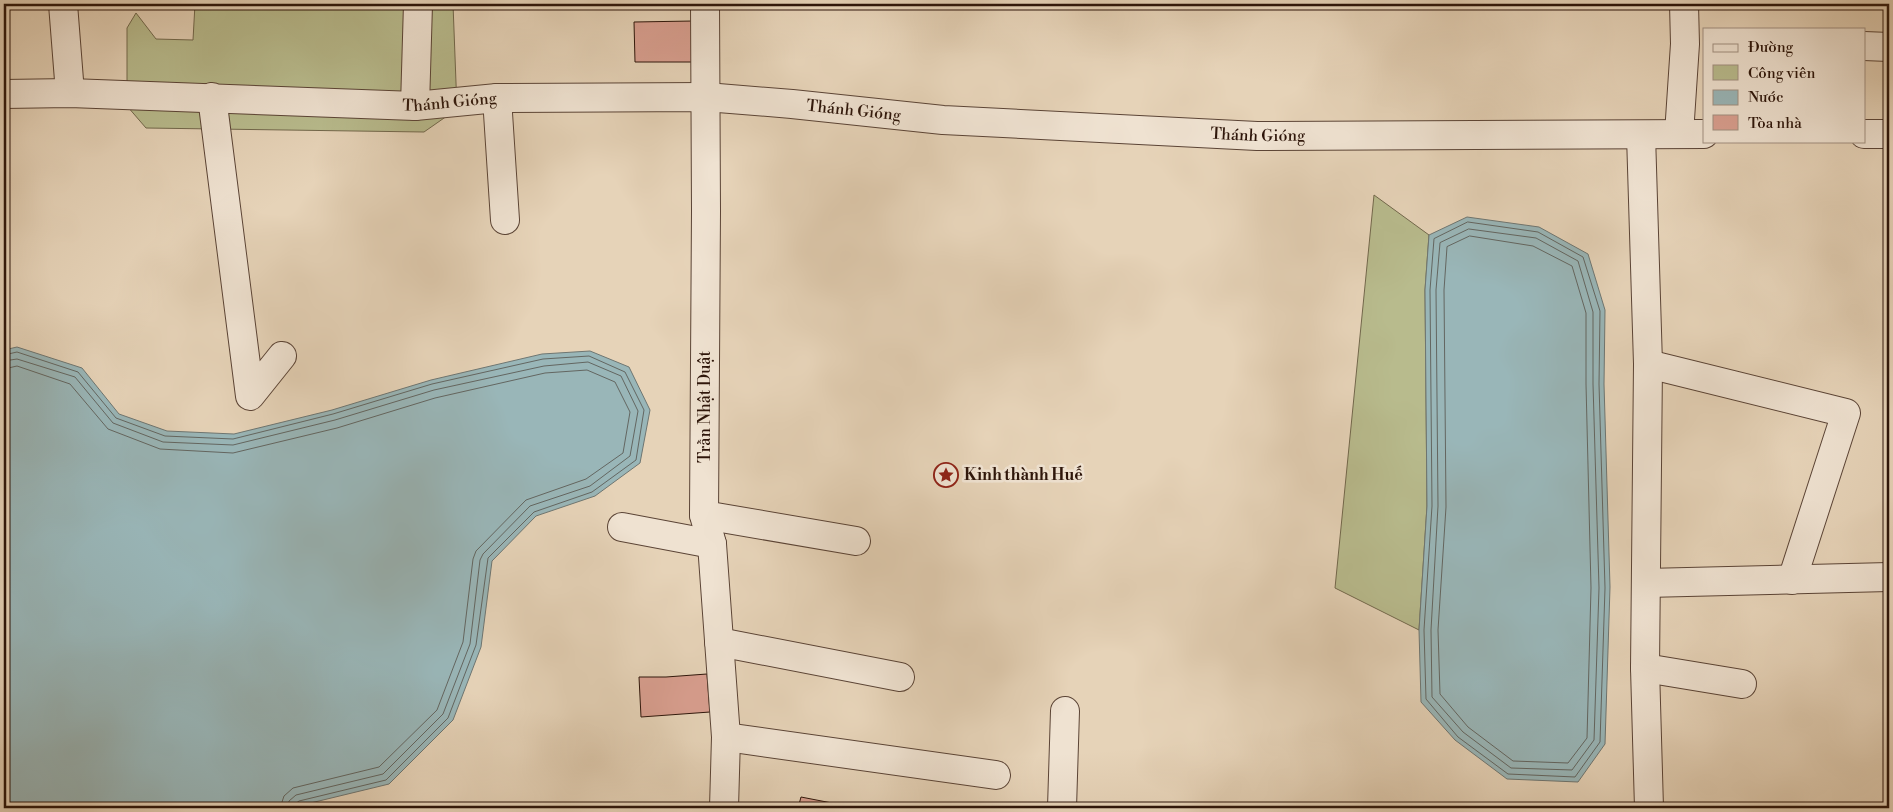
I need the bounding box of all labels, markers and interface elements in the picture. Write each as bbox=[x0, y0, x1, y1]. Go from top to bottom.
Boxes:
legend bbox=[1703, 28, 1866, 142]
text: Đường bbox=[1748, 38, 1794, 57]
text: Công viên bbox=[1748, 64, 1816, 83]
street label: Thánh Gióng bbox=[402, 88, 498, 116]
text: Nước bbox=[1748, 88, 1784, 107]
street label: Thánh Gióng bbox=[805, 96, 903, 126]
text: Tòa nhà bbox=[1748, 114, 1802, 133]
street label: Thánh Gióng bbox=[1210, 124, 1306, 146]
street label: Trần Nhật Duật bbox=[695, 351, 715, 463]
place icon: Kinh thành Huế bbox=[933, 462, 959, 488]
place label: Kinh thành Huế bbox=[964, 465, 1083, 485]

